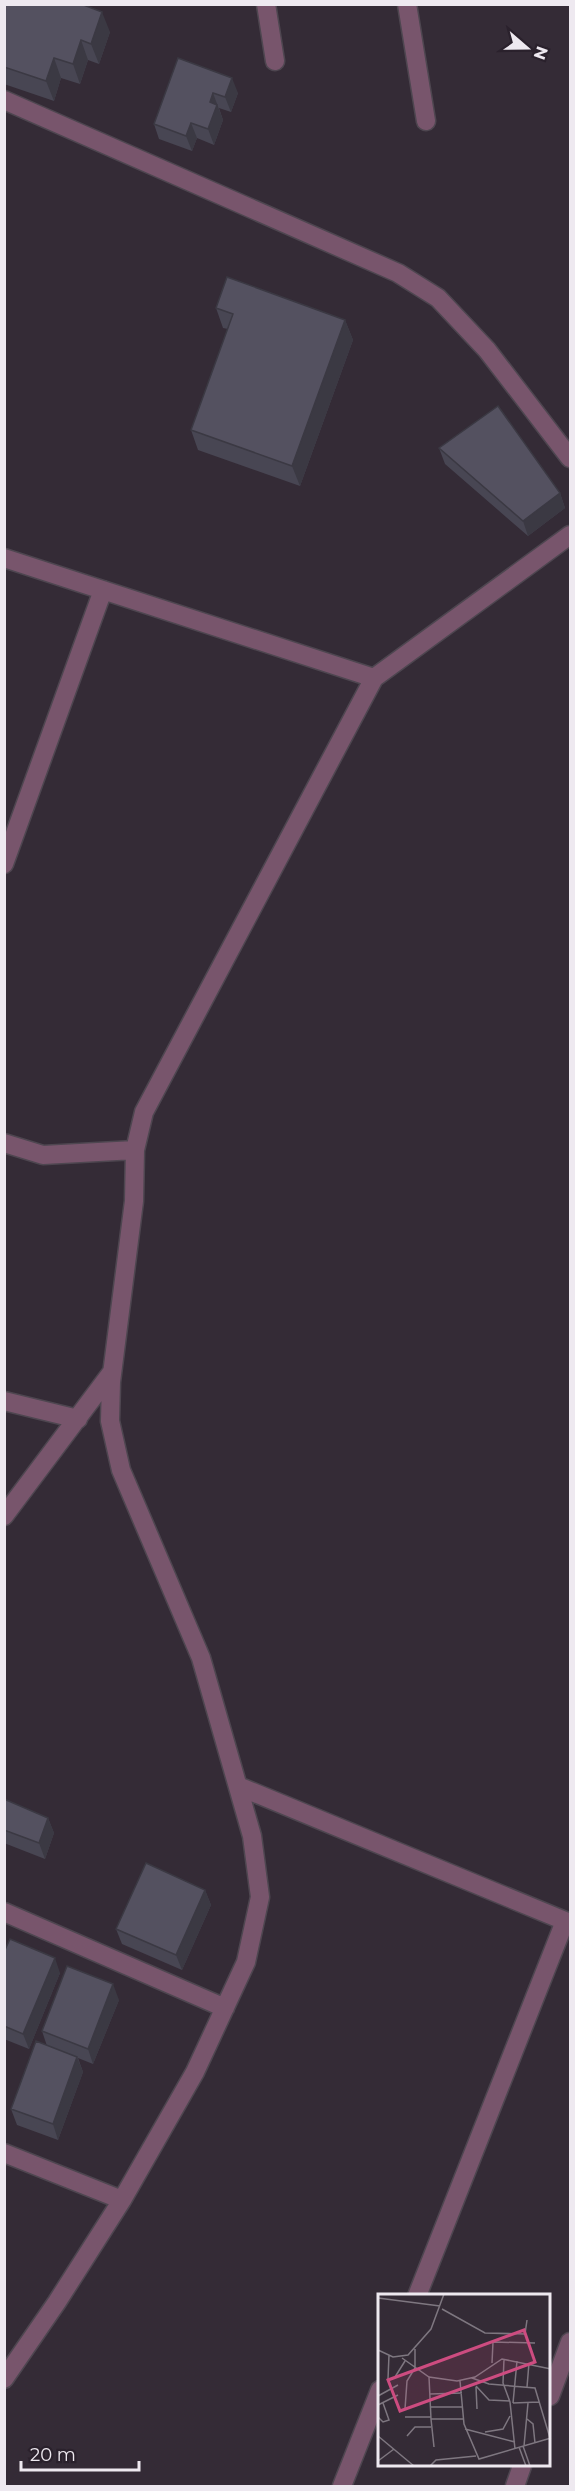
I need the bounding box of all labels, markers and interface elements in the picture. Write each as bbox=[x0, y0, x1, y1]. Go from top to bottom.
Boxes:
north arrow bbox=[497, 18, 557, 78]
text: N bbox=[529, 44, 552, 62]
inset map bbox=[378, 2294, 551, 2467]
scale bar bbox=[21, 2434, 140, 2472]
text: 20 m bbox=[30, 2444, 76, 2466]

